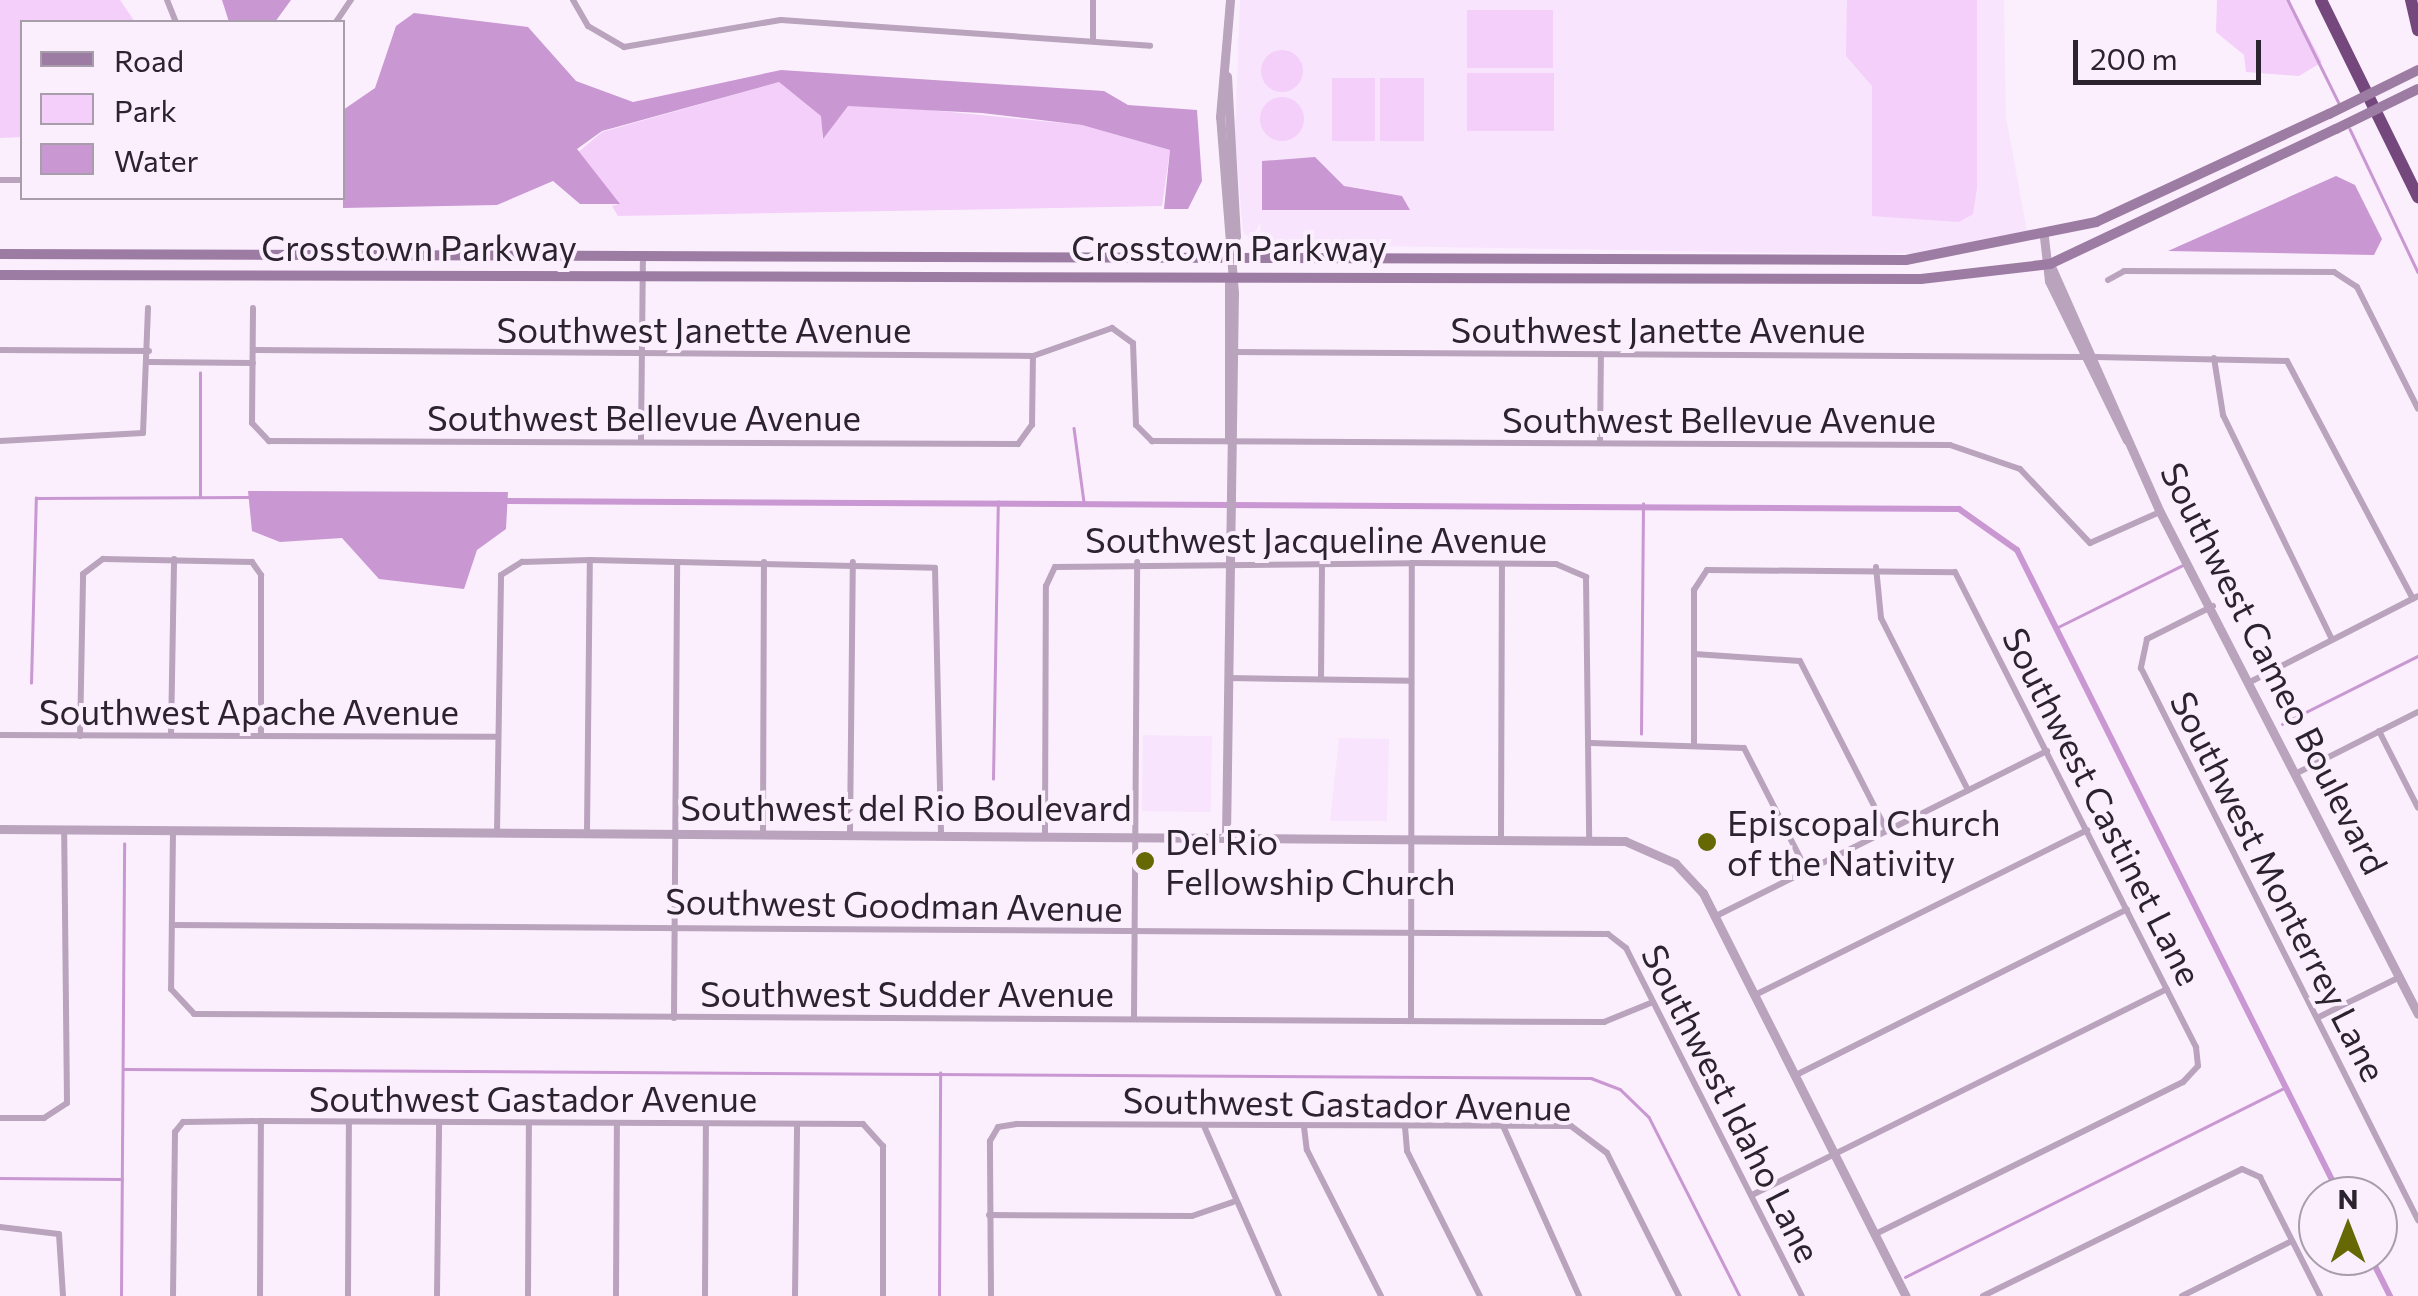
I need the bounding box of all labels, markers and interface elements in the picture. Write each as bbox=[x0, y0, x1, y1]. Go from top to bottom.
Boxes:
legend bbox=[20, 20, 345, 200]
scale bar bbox=[2078, 20, 2266, 82]
text: 200 m bbox=[2090, 39, 2178, 76]
text: Road bbox=[114, 41, 184, 78]
text: Park bbox=[114, 91, 177, 128]
text: Water bbox=[114, 141, 199, 178]
street label: Crosstown Parkway bbox=[261, 226, 577, 268]
street label: Crosstown Parkway bbox=[1071, 226, 1387, 268]
street label: Southwest Janette Avenue bbox=[497, 308, 911, 350]
street label: Southwest Janette Avenue bbox=[1451, 308, 1865, 350]
street label: Southwest Bellevue Avenue bbox=[427, 396, 861, 438]
street label: Southwest Bellevue Avenue bbox=[1502, 398, 1936, 440]
street label: Southwest Cameo Boulevard bbox=[2153, 455, 2397, 881]
street label: Southwest Jacqueline Avenue bbox=[1085, 518, 1547, 560]
street label: Southwest Castinet Lane bbox=[1995, 620, 2211, 992]
street label: Southwest Monterrey Lane bbox=[2162, 684, 2396, 1088]
street label: Southwest Apache Avenue bbox=[39, 690, 459, 732]
street label: Southwest del Rio Boulevard bbox=[680, 786, 1132, 828]
place label: Episcopal Church of the Nativity bbox=[1727, 801, 2001, 883]
place label: Del Rio Fellowship Church bbox=[1165, 820, 1455, 902]
marker: Episcopal Church of the Nativity bbox=[1696, 831, 1718, 853]
marker: Del Rio Fellowship Church bbox=[1134, 850, 1156, 872]
street label: Southwest Goodman Avenue bbox=[665, 879, 1123, 929]
street label: Southwest Idaho Lane bbox=[1634, 937, 1830, 1269]
street label: Southwest Sudder Avenue bbox=[700, 972, 1114, 1014]
street label: Southwest Gastador Avenue bbox=[309, 1077, 757, 1119]
street label: Southwest Gastador Avenue bbox=[1122, 1078, 1572, 1128]
north arrow bbox=[2298, 1176, 2398, 1276]
text: N bbox=[2338, 1181, 2359, 1215]

